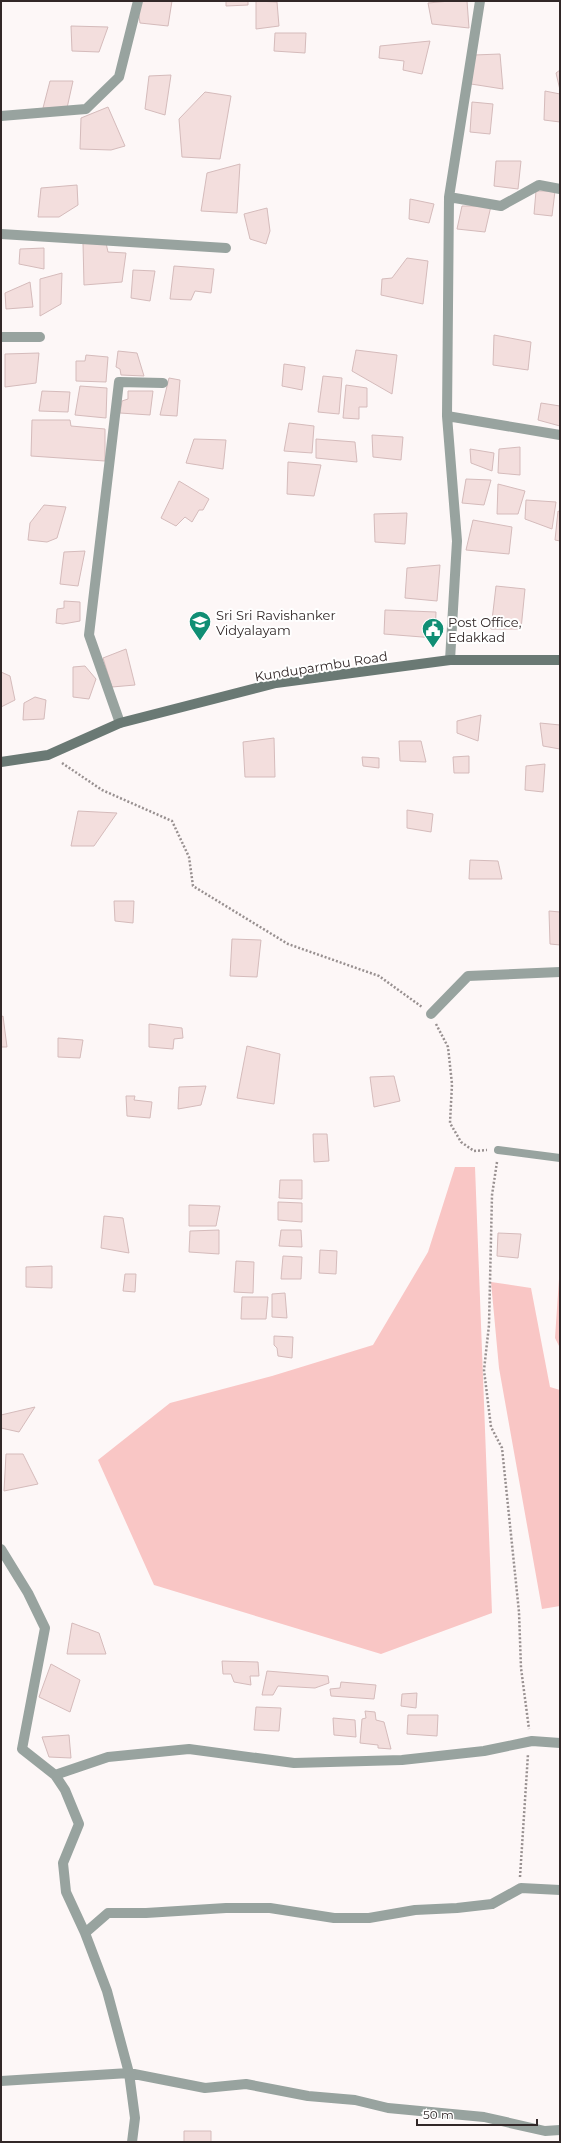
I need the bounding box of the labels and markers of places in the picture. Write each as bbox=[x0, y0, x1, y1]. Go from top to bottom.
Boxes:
place label: Sri Sri Ravishanker Vidyalayam bbox=[216, 607, 336, 638]
school or university icon: Sri Sri Ravishanker Vidyalayam bbox=[187, 609, 213, 642]
place label: Post Office, Edakkad bbox=[448, 614, 522, 645]
public building icon: Post Office, Edakkad bbox=[420, 616, 446, 649]

